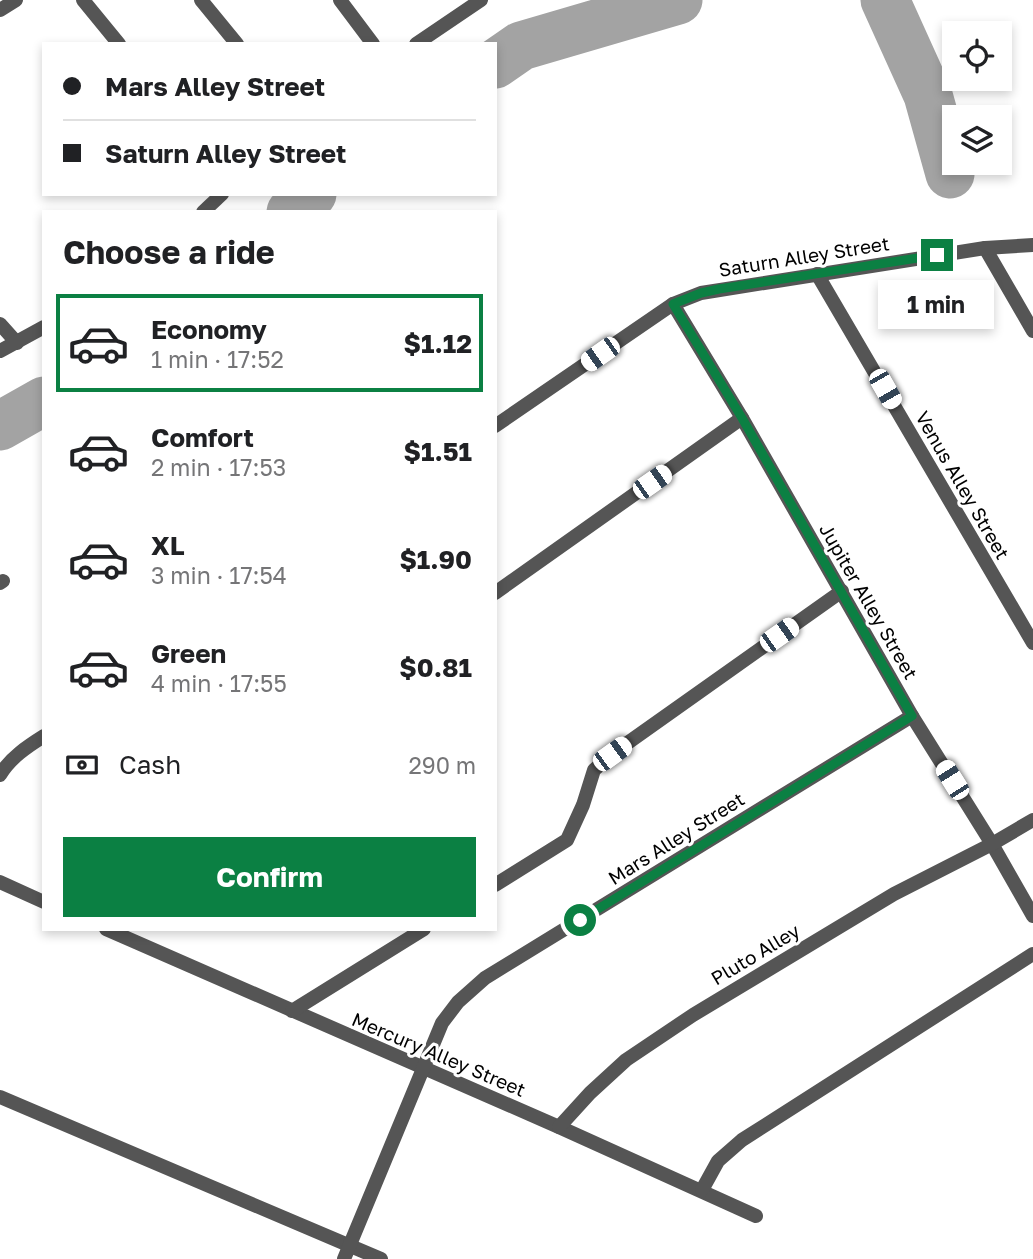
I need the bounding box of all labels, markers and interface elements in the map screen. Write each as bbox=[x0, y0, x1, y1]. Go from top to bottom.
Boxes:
map controls bbox=[942, 21, 1012, 175]
button: locate bbox=[942, 21, 1012, 91]
text: Mars Alley Street bbox=[105, 71, 325, 102]
button: layers bbox=[942, 105, 1012, 175]
text: Saturn Alley Street bbox=[105, 138, 346, 169]
street label: Saturn Alley Street bbox=[717, 231, 891, 281]
text: Choose a ride bbox=[63, 233, 275, 271]
route end bbox=[921, 239, 953, 271]
callout: 1 min bbox=[879, 280, 995, 328]
text: 1 min bbox=[907, 290, 965, 318]
icon: car bbox=[67, 312, 130, 375]
text: Economy bbox=[151, 314, 267, 345]
text: $1.12 bbox=[404, 328, 472, 359]
car bbox=[577, 333, 624, 375]
text: 1 min · 17:52 bbox=[151, 345, 284, 373]
car bbox=[866, 366, 905, 412]
street label: Venus Alley Street bbox=[911, 407, 1015, 563]
icon: car bbox=[67, 420, 130, 483]
text: Comfort bbox=[151, 422, 254, 453]
text: $1.51 bbox=[404, 436, 472, 467]
text: 2 min · 17:53 bbox=[151, 453, 286, 481]
car bbox=[629, 461, 676, 503]
street label: Jupiter Alley Street bbox=[815, 519, 923, 683]
icon: car bbox=[67, 528, 130, 591]
text: XL bbox=[151, 530, 185, 561]
text: $1.90 bbox=[399, 544, 472, 575]
text: 3 min · 17:54 bbox=[151, 561, 287, 589]
car bbox=[756, 614, 803, 656]
icon: car bbox=[67, 636, 130, 699]
text: Green bbox=[151, 638, 226, 669]
text: $0.81 bbox=[399, 652, 472, 683]
text: 4 min · 17:55 bbox=[151, 669, 287, 697]
car bbox=[589, 733, 636, 775]
icon: cash bbox=[63, 746, 101, 784]
text: Cash bbox=[119, 749, 181, 780]
text: 290 m bbox=[408, 751, 476, 779]
car bbox=[932, 757, 973, 803]
street label: Mars Alley Street bbox=[604, 787, 748, 889]
button: Confirm bbox=[63, 837, 476, 917]
route start bbox=[564, 904, 596, 936]
street label: Pluto Alley bbox=[706, 918, 804, 989]
street label: Mercury Alley Street bbox=[349, 1007, 529, 1101]

